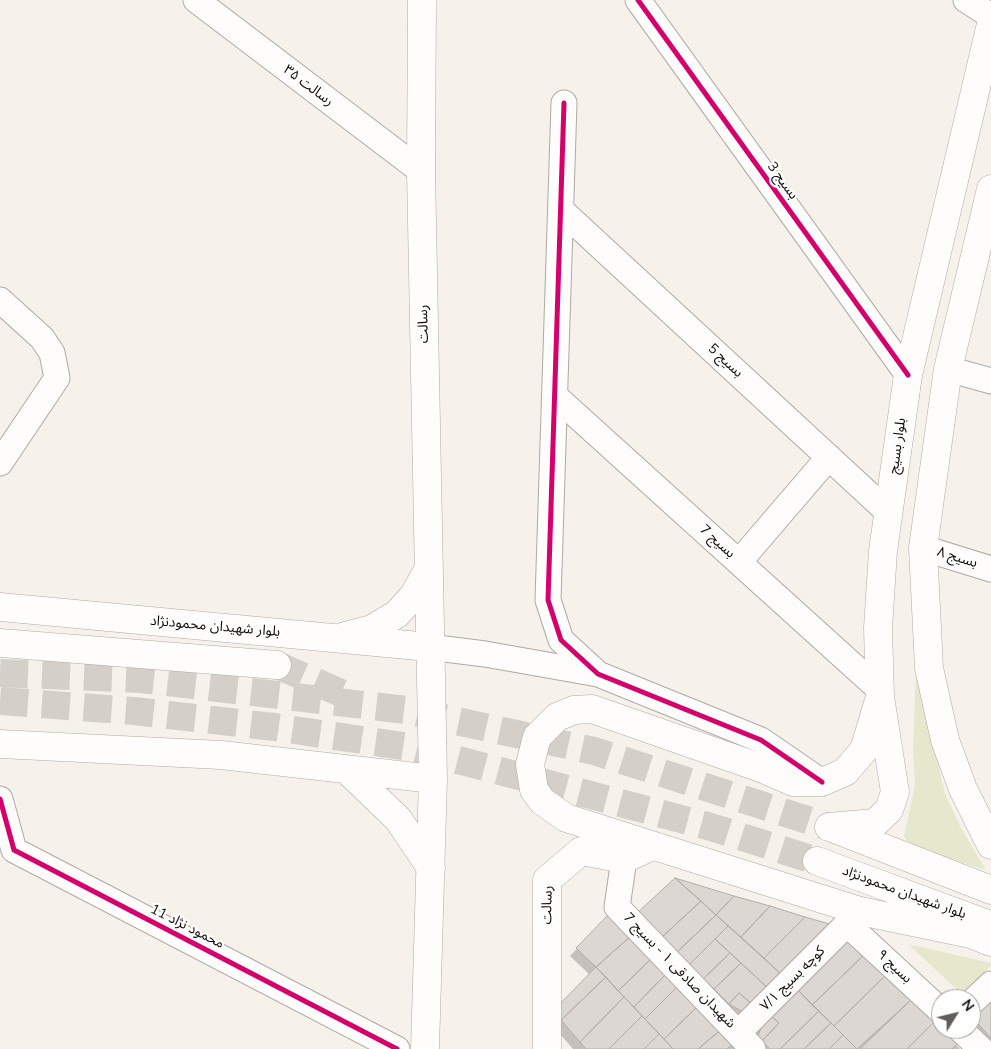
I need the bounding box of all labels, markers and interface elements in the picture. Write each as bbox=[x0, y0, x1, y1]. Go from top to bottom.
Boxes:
street label: رسالت ۳۵ bbox=[280, 62, 336, 110]
street label: بسیج 3 bbox=[763, 159, 801, 203]
street label: رسالت bbox=[415, 305, 433, 343]
street label: بسیج 5 bbox=[704, 341, 746, 381]
street label: بلوار بسیج bbox=[886, 417, 910, 475]
street label: بسیج 7 bbox=[696, 522, 738, 562]
street label: بسیج ۸ bbox=[935, 544, 979, 572]
street label: بلوار شهیدان محمودنژاد bbox=[149, 613, 281, 641]
street label: بلوار شهیدان محمودنژاد bbox=[840, 863, 968, 923]
street label: رسالت bbox=[539, 886, 557, 924]
street label: محمود نژاد 11 bbox=[147, 901, 227, 953]
street label: شهیدان صادقی ۱ - بسیج 7 bbox=[619, 910, 739, 1032]
street label: کوچه بسیج ۷/۱ bbox=[757, 943, 829, 1015]
street label: بسیج ۹ bbox=[873, 947, 915, 987]
north arrow bbox=[931, 989, 981, 1039]
text: N bbox=[957, 996, 978, 1015]

